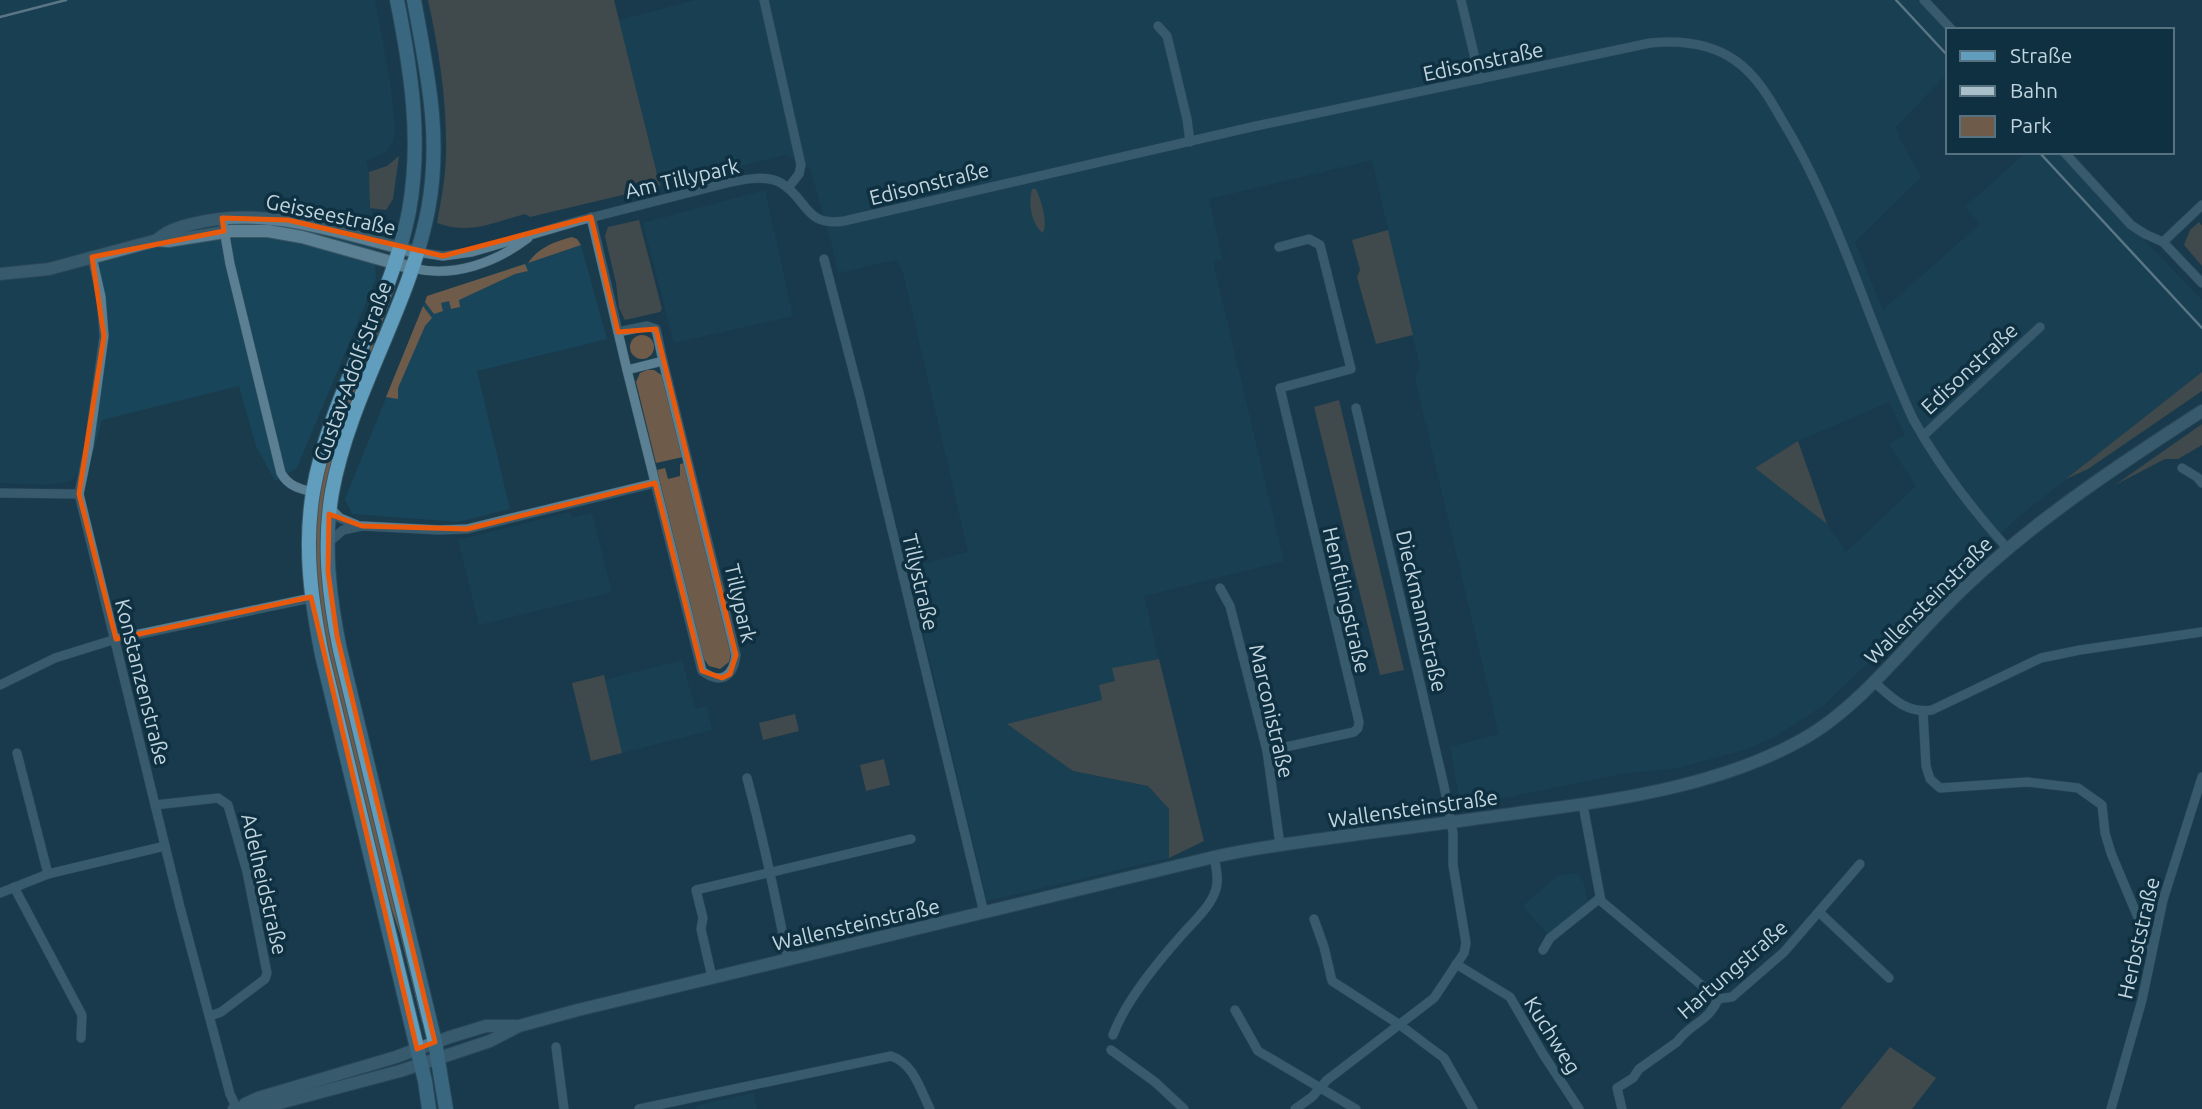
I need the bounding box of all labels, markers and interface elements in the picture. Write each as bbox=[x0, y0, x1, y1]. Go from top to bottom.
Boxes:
legend bbox=[1946, 28, 2174, 154]
street label: Edisonstraße bbox=[1420, 37, 1546, 85]
text: Straße bbox=[2010, 43, 2072, 67]
text: Bahn bbox=[2010, 78, 2058, 102]
text: Park bbox=[2010, 113, 2052, 137]
street label: Am Tillypark bbox=[623, 153, 742, 203]
street label: Edisonstraße bbox=[867, 157, 991, 209]
street label: Geisseestraße bbox=[264, 188, 398, 240]
street label: Gustav-Adolf-Straße bbox=[308, 278, 396, 464]
street label: Edisonstraße bbox=[1916, 317, 2022, 419]
street label: Henftlingstraße bbox=[1318, 524, 1376, 676]
street label: Dieckmannstraße bbox=[1392, 528, 1452, 694]
street label: Tillystraße bbox=[898, 531, 944, 633]
street label: Wallensteinstraße bbox=[1859, 531, 1997, 669]
street label: Tillypark bbox=[720, 561, 762, 645]
street label: Konstanzenstraße bbox=[111, 596, 175, 768]
street label: Marconistraße bbox=[1245, 642, 1299, 780]
street label: Wallensteinstraße bbox=[1327, 784, 1499, 832]
street label: Adelheidstraße bbox=[237, 811, 293, 957]
street label: Herbststraße bbox=[2112, 875, 2164, 1001]
street label: Wallensteinstraße bbox=[770, 893, 942, 955]
street label: Hartungstraße bbox=[1672, 915, 1792, 1023]
street label: Kuchweg bbox=[1520, 992, 1586, 1078]

